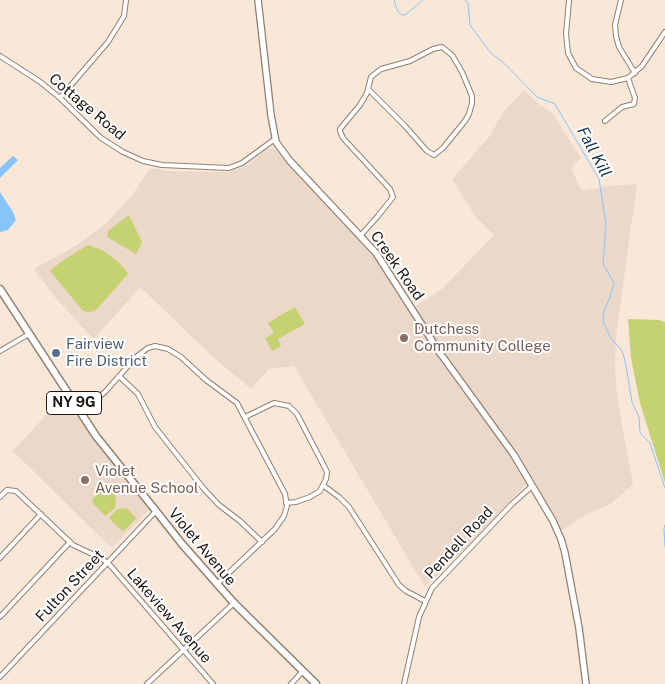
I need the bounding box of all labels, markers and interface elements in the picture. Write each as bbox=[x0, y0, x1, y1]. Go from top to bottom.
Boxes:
street label: Cottage Road bbox=[45, 70, 129, 144]
water label: Fall Kill bbox=[573, 123, 615, 181]
street label: Creek Road bbox=[366, 228, 428, 304]
place label: Dutchess Community College bbox=[414, 320, 551, 355]
marker: Dutchess Community College bbox=[398, 332, 410, 344]
place label: Fairview Fire District bbox=[66, 335, 147, 370]
marker: Fairview Fire District bbox=[50, 347, 62, 359]
road number: NY 9G bbox=[46, 392, 102, 414]
place label: Violet Avenue School bbox=[95, 462, 198, 497]
marker: Violet Avenue School bbox=[79, 474, 91, 486]
street label: Pendell Road bbox=[421, 503, 497, 583]
street label: Violet Avenue bbox=[164, 505, 240, 589]
street label: Fulton Street bbox=[32, 546, 108, 626]
street label: Lakeview Avenue bbox=[123, 565, 215, 667]

